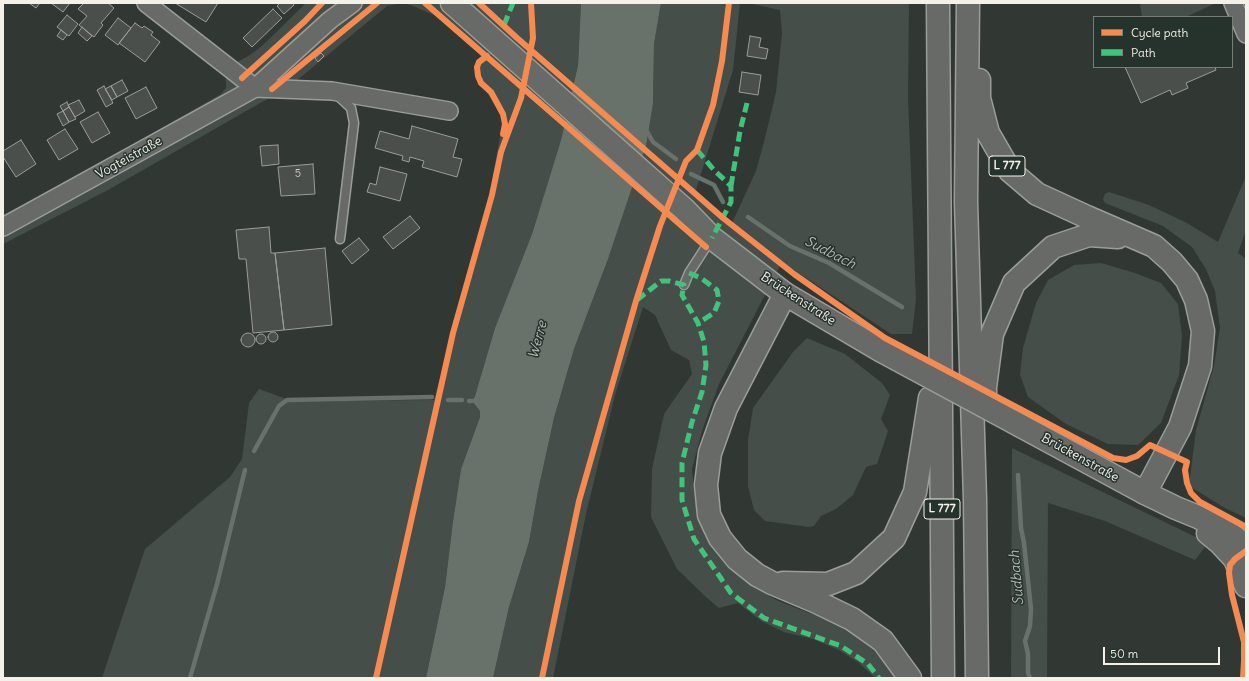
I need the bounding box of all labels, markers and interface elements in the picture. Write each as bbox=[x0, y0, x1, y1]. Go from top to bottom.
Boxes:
legend bbox=[1093, 16, 1233, 68]
text: Cycle path bbox=[1131, 25, 1188, 40]
text: Path bbox=[1131, 45, 1156, 60]
street label: Vogteistraße bbox=[93, 133, 165, 183]
road number: L 777 bbox=[989, 156, 1025, 176]
house number: 5 bbox=[295, 167, 301, 181]
water label: Sudbach bbox=[802, 233, 858, 273]
street label: Brückenstraße bbox=[758, 269, 838, 329]
water label: Werre bbox=[525, 319, 551, 361]
street label: Brückenstraße bbox=[1039, 430, 1121, 486]
road number: L 777 bbox=[924, 499, 960, 519]
water label: Sudbach bbox=[1006, 550, 1028, 606]
scale bar bbox=[1105, 639, 1222, 665]
text: 50 m bbox=[1110, 646, 1138, 661]

